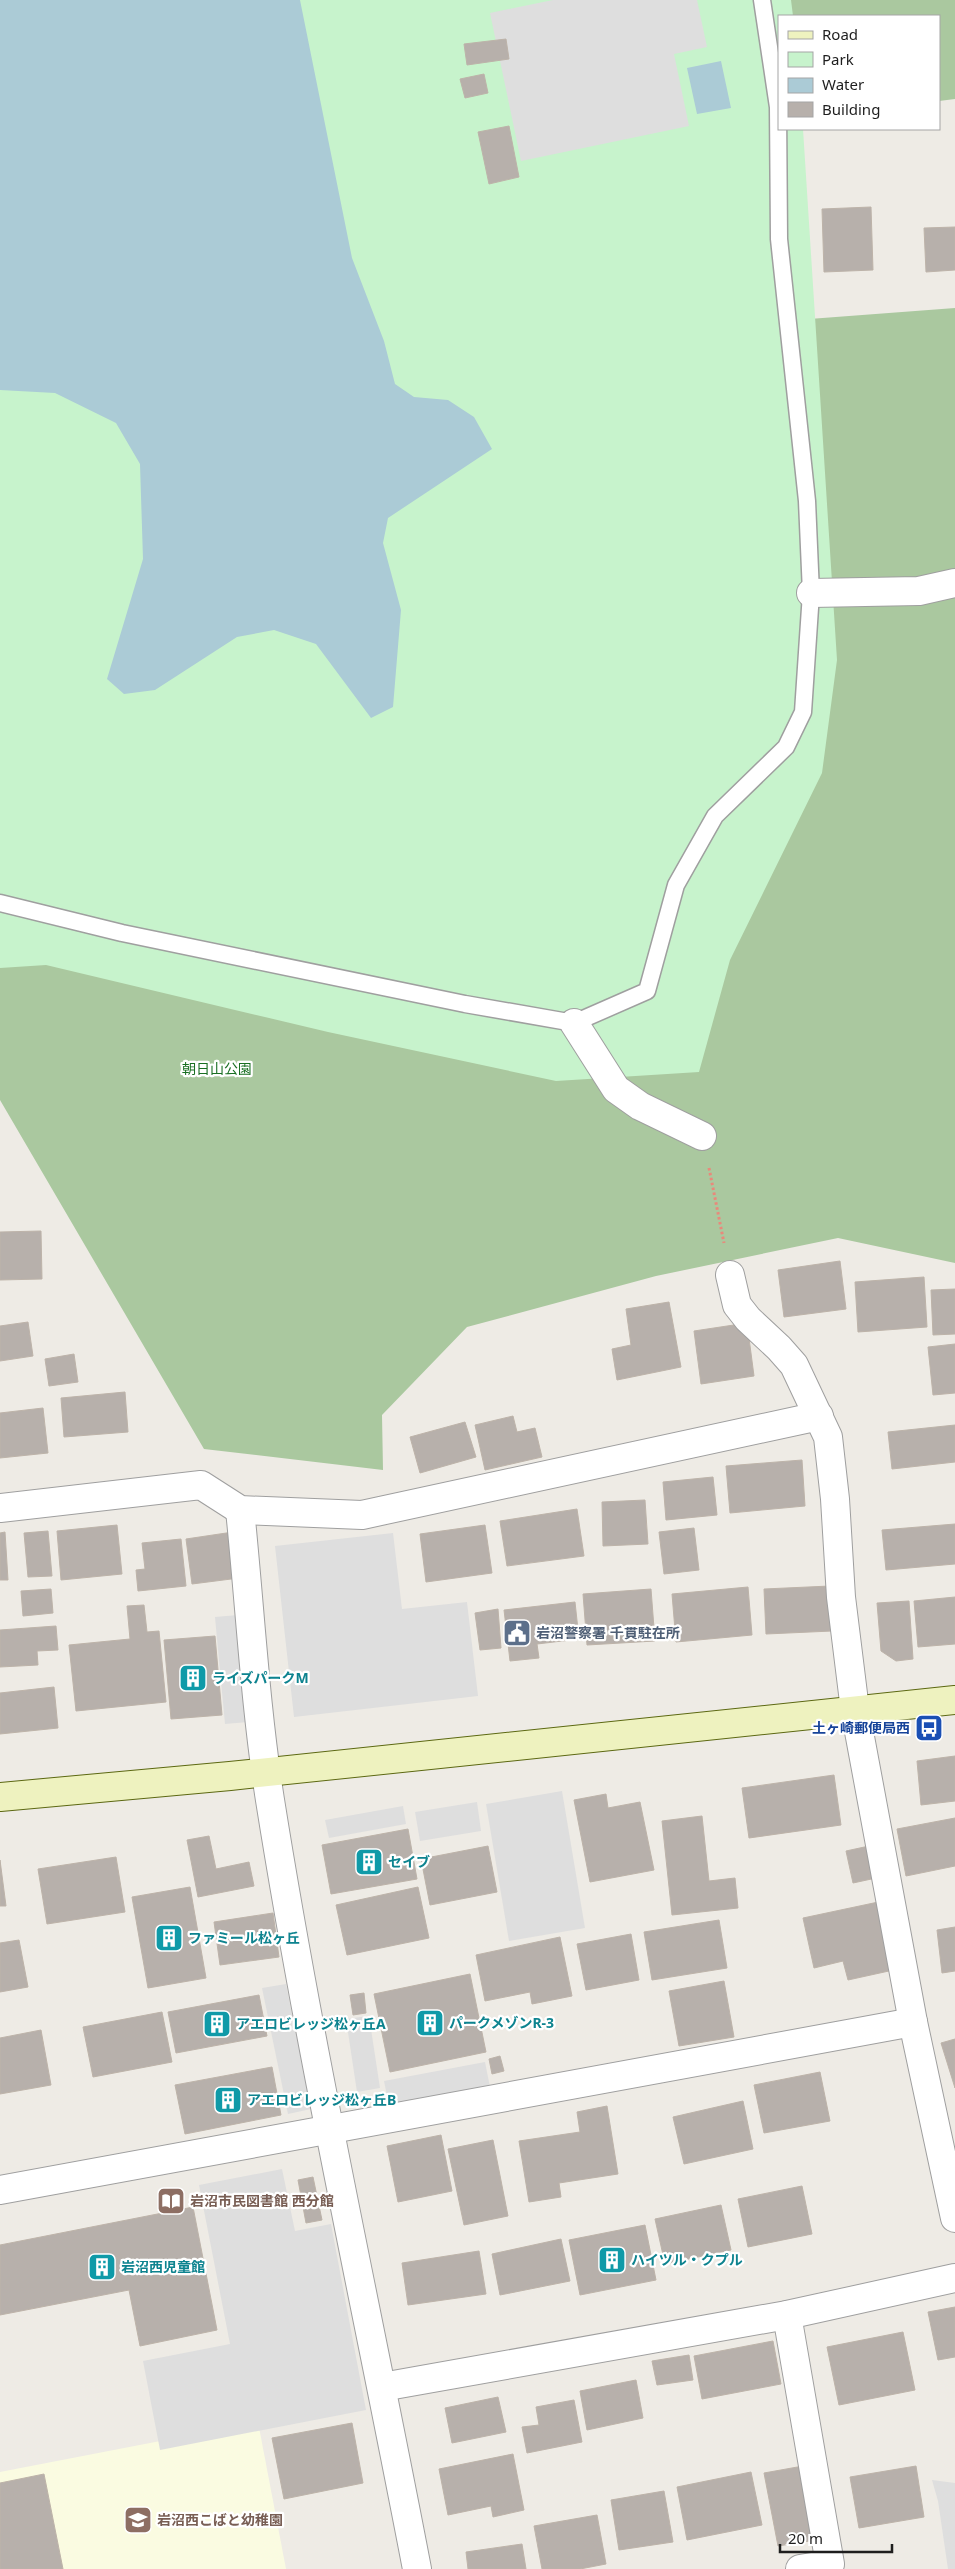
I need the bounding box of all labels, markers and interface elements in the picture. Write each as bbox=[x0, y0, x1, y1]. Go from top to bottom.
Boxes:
legend bbox=[778, 15, 940, 130]
text: Road bbox=[822, 24, 858, 44]
text: Park bbox=[822, 49, 854, 69]
text: Water bbox=[822, 74, 864, 94]
text: Building bbox=[822, 99, 880, 119]
park label: 朝日山公園 bbox=[182, 1059, 252, 1078]
public building icon: 岩沼警察署 千貫駐在所 bbox=[502, 1618, 532, 1648]
place label: 岩沼警察署 千貫駐在所 bbox=[536, 1623, 680, 1642]
building icon: ライズパークM bbox=[178, 1663, 208, 1693]
place label: ライズパークM bbox=[212, 1668, 309, 1687]
bus stop icon: 土ヶ崎郵便局西 bbox=[914, 1713, 944, 1743]
place label: 土ヶ崎郵便局西 bbox=[812, 1718, 910, 1737]
building icon: セイブ bbox=[354, 1847, 384, 1877]
place label: セイブ bbox=[388, 1852, 430, 1871]
building icon: ファミール松ヶ丘 bbox=[154, 1923, 184, 1953]
place label: ファミール松ヶ丘 bbox=[188, 1928, 300, 1947]
building icon: パークメゾンR-3 bbox=[415, 2008, 445, 2038]
building icon: アエロビレッジ松ヶ丘A bbox=[202, 2009, 232, 2039]
place label: パークメゾンR-3 bbox=[449, 2013, 554, 2032]
place label: アエロビレッジ松ヶ丘A bbox=[236, 2014, 386, 2033]
building icon: アエロビレッジ松ヶ丘B bbox=[213, 2085, 243, 2115]
place label: アエロビレッジ松ヶ丘B bbox=[247, 2090, 396, 2109]
library icon: 岩沼市民図書館 西分館 bbox=[156, 2186, 186, 2216]
place label: 岩沼市民図書館 西分館 bbox=[190, 2191, 334, 2210]
building icon: ハイツル・クプル bbox=[597, 2245, 627, 2275]
place label: ハイツル・クプル bbox=[631, 2250, 743, 2269]
building icon: 岩沼西児童館 bbox=[87, 2252, 117, 2282]
place label: 岩沼西児童館 bbox=[121, 2257, 205, 2276]
school or university icon: 岩沼西こばと幼稚園 bbox=[123, 2505, 153, 2535]
place label: 岩沼西こばと幼稚園 bbox=[157, 2510, 283, 2529]
scale bar bbox=[780, 2522, 892, 2554]
text: 20 m bbox=[788, 2528, 823, 2548]

